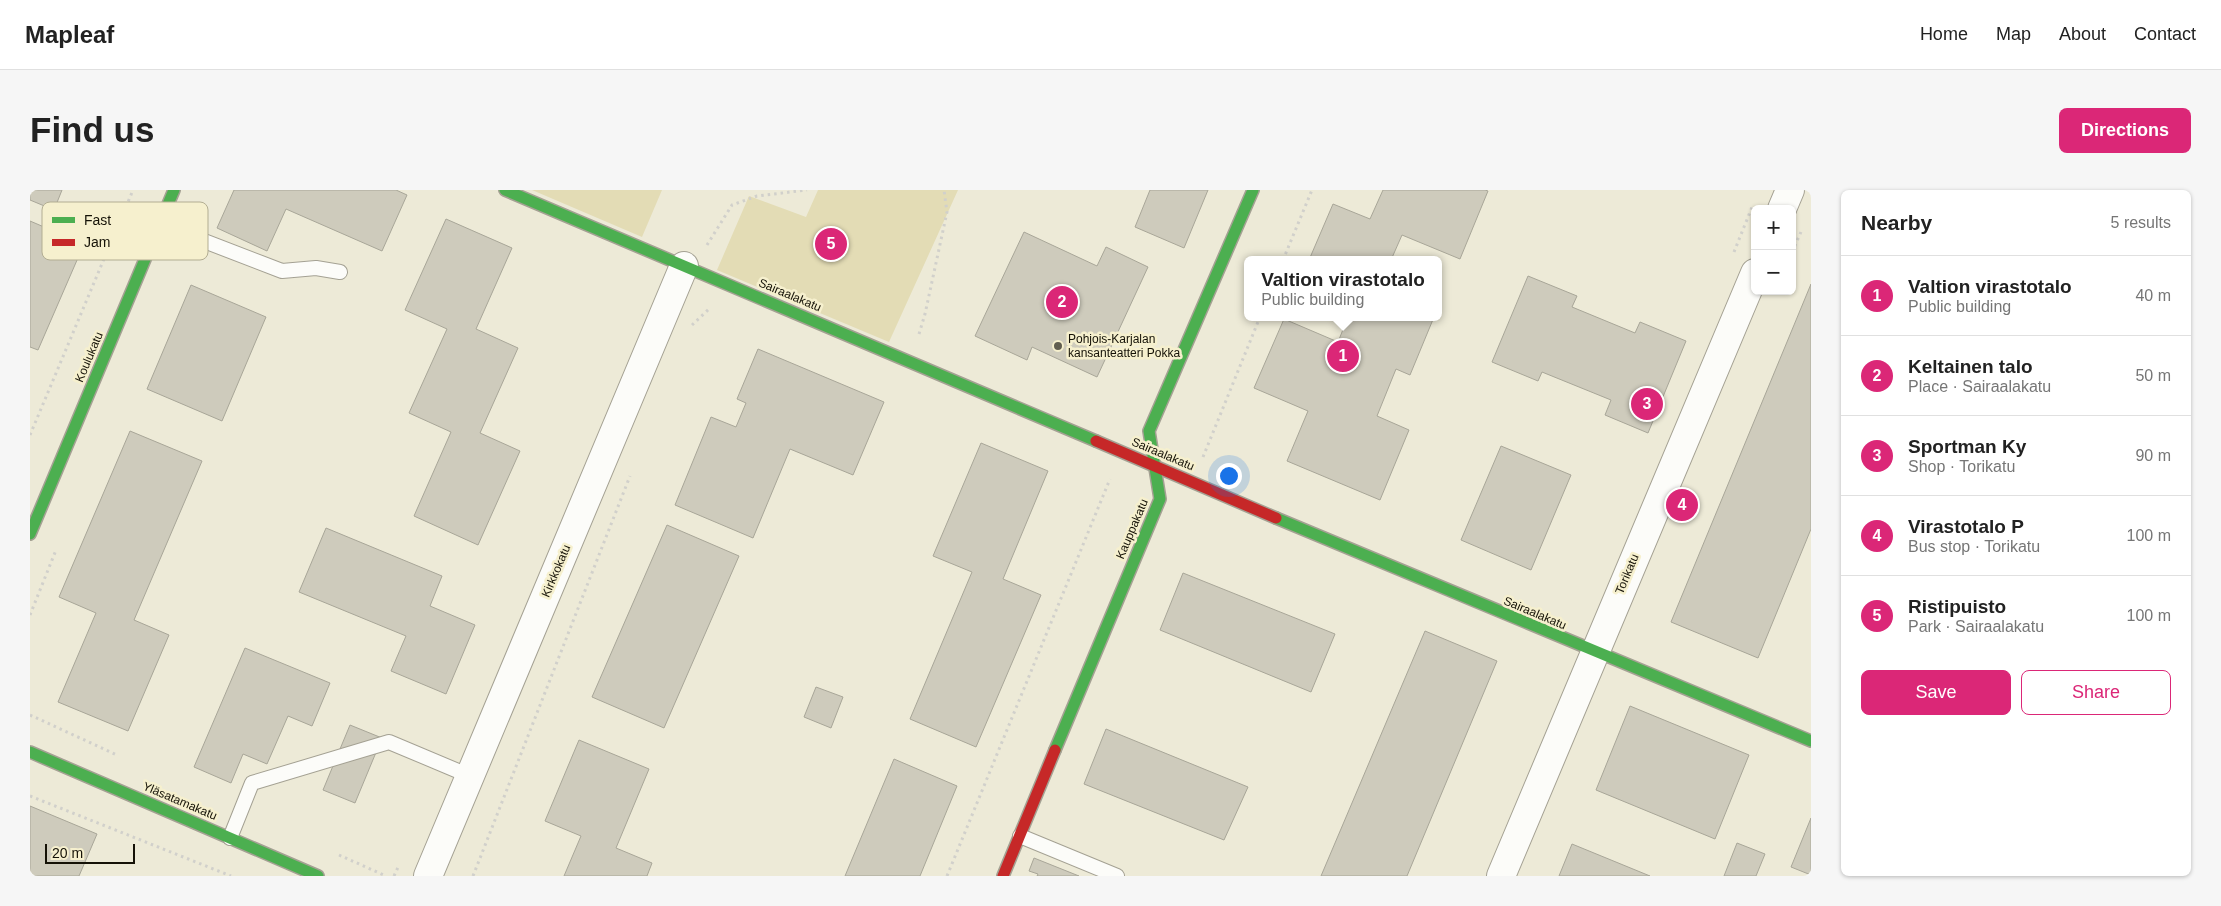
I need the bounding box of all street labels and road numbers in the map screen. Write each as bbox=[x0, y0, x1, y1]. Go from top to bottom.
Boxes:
street label: Sairaalakatu bbox=[757, 276, 823, 314]
street label: Koulukatu bbox=[72, 330, 106, 384]
street label: Sairaalakatu bbox=[1130, 435, 1196, 473]
street label: Kauppakatu bbox=[1113, 497, 1151, 561]
street label: Kirkkokatu bbox=[539, 542, 573, 600]
street label: Torikatu bbox=[1612, 552, 1642, 596]
street label: Sairaalakatu bbox=[1502, 594, 1568, 632]
street label: Yläsatamakatu bbox=[141, 779, 219, 823]

